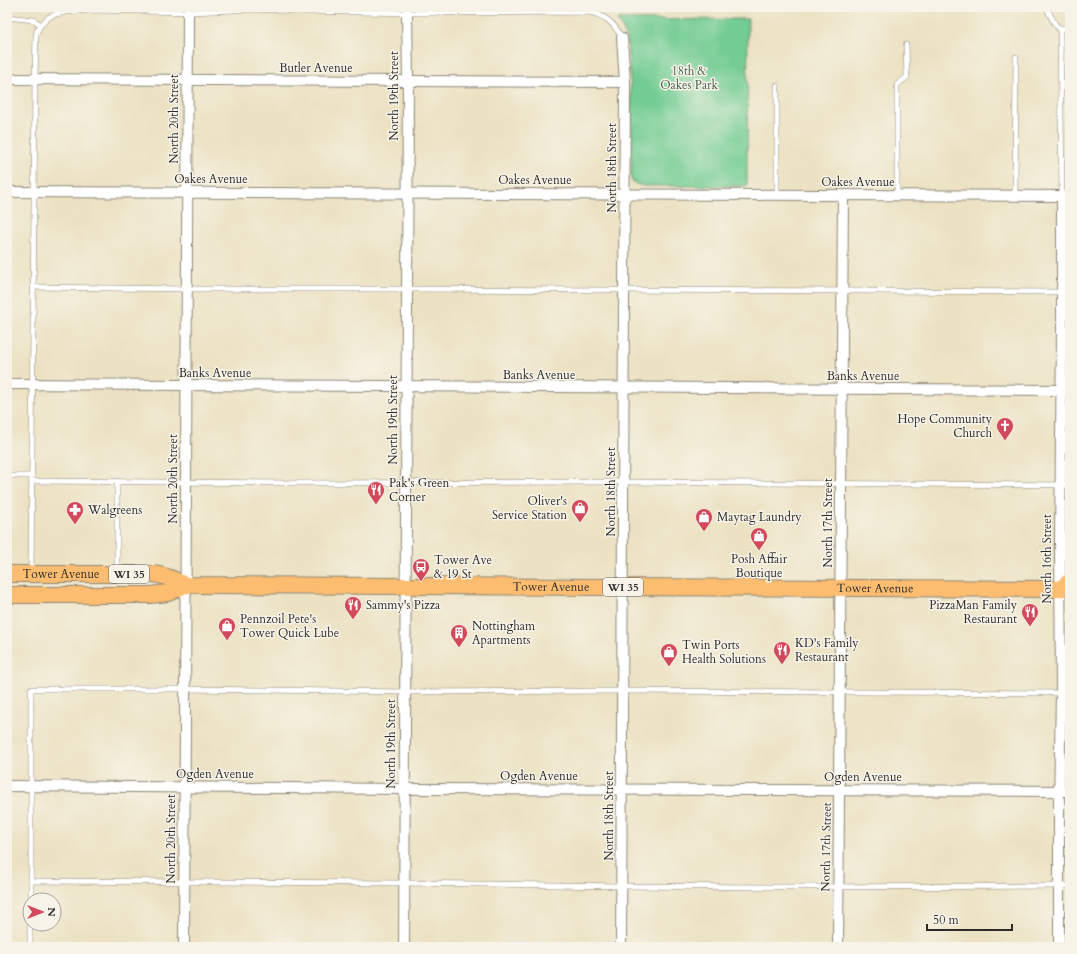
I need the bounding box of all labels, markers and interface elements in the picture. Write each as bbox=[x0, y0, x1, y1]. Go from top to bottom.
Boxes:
street label: North 19th Street bbox=[386, 51, 402, 141]
street label: Butler Avenue bbox=[279, 60, 353, 76]
park label: 18th & Oakes Park bbox=[660, 63, 718, 93]
street label: North 20th Street bbox=[166, 74, 182, 164]
street label: North 18th Street bbox=[604, 123, 620, 213]
street label: Oakes Avenue bbox=[174, 171, 248, 187]
street label: Oakes Avenue bbox=[498, 172, 572, 188]
street label: Oakes Avenue bbox=[821, 174, 895, 190]
street label: Banks Avenue bbox=[179, 365, 251, 381]
street label: Banks Avenue bbox=[503, 367, 575, 383]
street label: Banks Avenue bbox=[827, 368, 899, 384]
street label: North 19th Street bbox=[385, 375, 401, 465]
place label: Hope Community Church bbox=[898, 411, 993, 441]
church icon: Hope Community Church bbox=[995, 416, 1015, 441]
street label: North 20th Street bbox=[165, 434, 181, 524]
street label: North 18th Street bbox=[603, 447, 619, 537]
place label: Pak's Green Corner bbox=[389, 475, 449, 505]
street label: North 17th Street bbox=[820, 478, 836, 568]
restaurant icon: Pak's Green Corner bbox=[366, 480, 386, 505]
place label: Oliver's Service Station bbox=[492, 493, 567, 523]
shop icon: Oliver's Service Station bbox=[570, 498, 590, 523]
pharmacy icon: Walgreens bbox=[65, 500, 85, 525]
place label: Walgreens bbox=[87, 502, 142, 518]
shop icon: Maytag Laundry bbox=[694, 507, 714, 532]
place label: Maytag Laundry bbox=[717, 509, 802, 525]
street label: North 16th Street bbox=[1039, 514, 1055, 604]
shop icon: Posh Affair Boutique bbox=[749, 526, 769, 551]
place label: Posh Affair Boutique bbox=[731, 551, 788, 581]
place label: Tower Ave & 19 St bbox=[434, 552, 492, 582]
bus stop icon: Tower Ave & 19 St bbox=[411, 557, 431, 582]
road number: WI 35 bbox=[109, 565, 149, 583]
street label: Tower Avenue bbox=[23, 566, 99, 582]
street label: Tower Avenue bbox=[512, 578, 589, 595]
road number: WI 35 bbox=[603, 578, 643, 596]
street label: Tower Avenue bbox=[836, 580, 913, 596]
restaurant icon: Sammy's Pizza bbox=[343, 595, 363, 620]
place label: Sammy's Pizza bbox=[366, 597, 441, 613]
place label: PizzaMan Family Restaurant bbox=[929, 597, 1018, 627]
restaurant icon: PizzaMan Family Restaurant bbox=[1020, 602, 1040, 627]
place label: Pennzoil Pete's Tower Quick Lube bbox=[240, 611, 339, 641]
shop icon: Pennzoil Pete's Tower Quick Lube bbox=[217, 616, 237, 641]
place label: Nottingham Apartments bbox=[472, 618, 536, 648]
building icon: Nottingham Apartments bbox=[449, 623, 469, 648]
place label: KD's Family Restaurant bbox=[795, 635, 859, 665]
place label: Twin Ports Health Solutions bbox=[682, 637, 766, 667]
restaurant icon: KD's Family Restaurant bbox=[772, 640, 792, 665]
shop icon: Twin Ports Health Solutions bbox=[659, 642, 679, 667]
street label: North 19th Street bbox=[383, 699, 399, 789]
street label: Ogden Avenue bbox=[176, 766, 254, 782]
street label: Ogden Avenue bbox=[500, 768, 578, 784]
street label: Ogden Avenue bbox=[824, 769, 902, 785]
street label: North 18th Street bbox=[601, 771, 617, 861]
street label: North 20th Street bbox=[163, 794, 179, 884]
street label: North 17th Street bbox=[817, 802, 835, 892]
north arrow bbox=[22, 892, 62, 932]
scale bar bbox=[927, 906, 1012, 932]
text: N bbox=[44, 907, 59, 917]
text: 50 m bbox=[933, 912, 960, 928]

